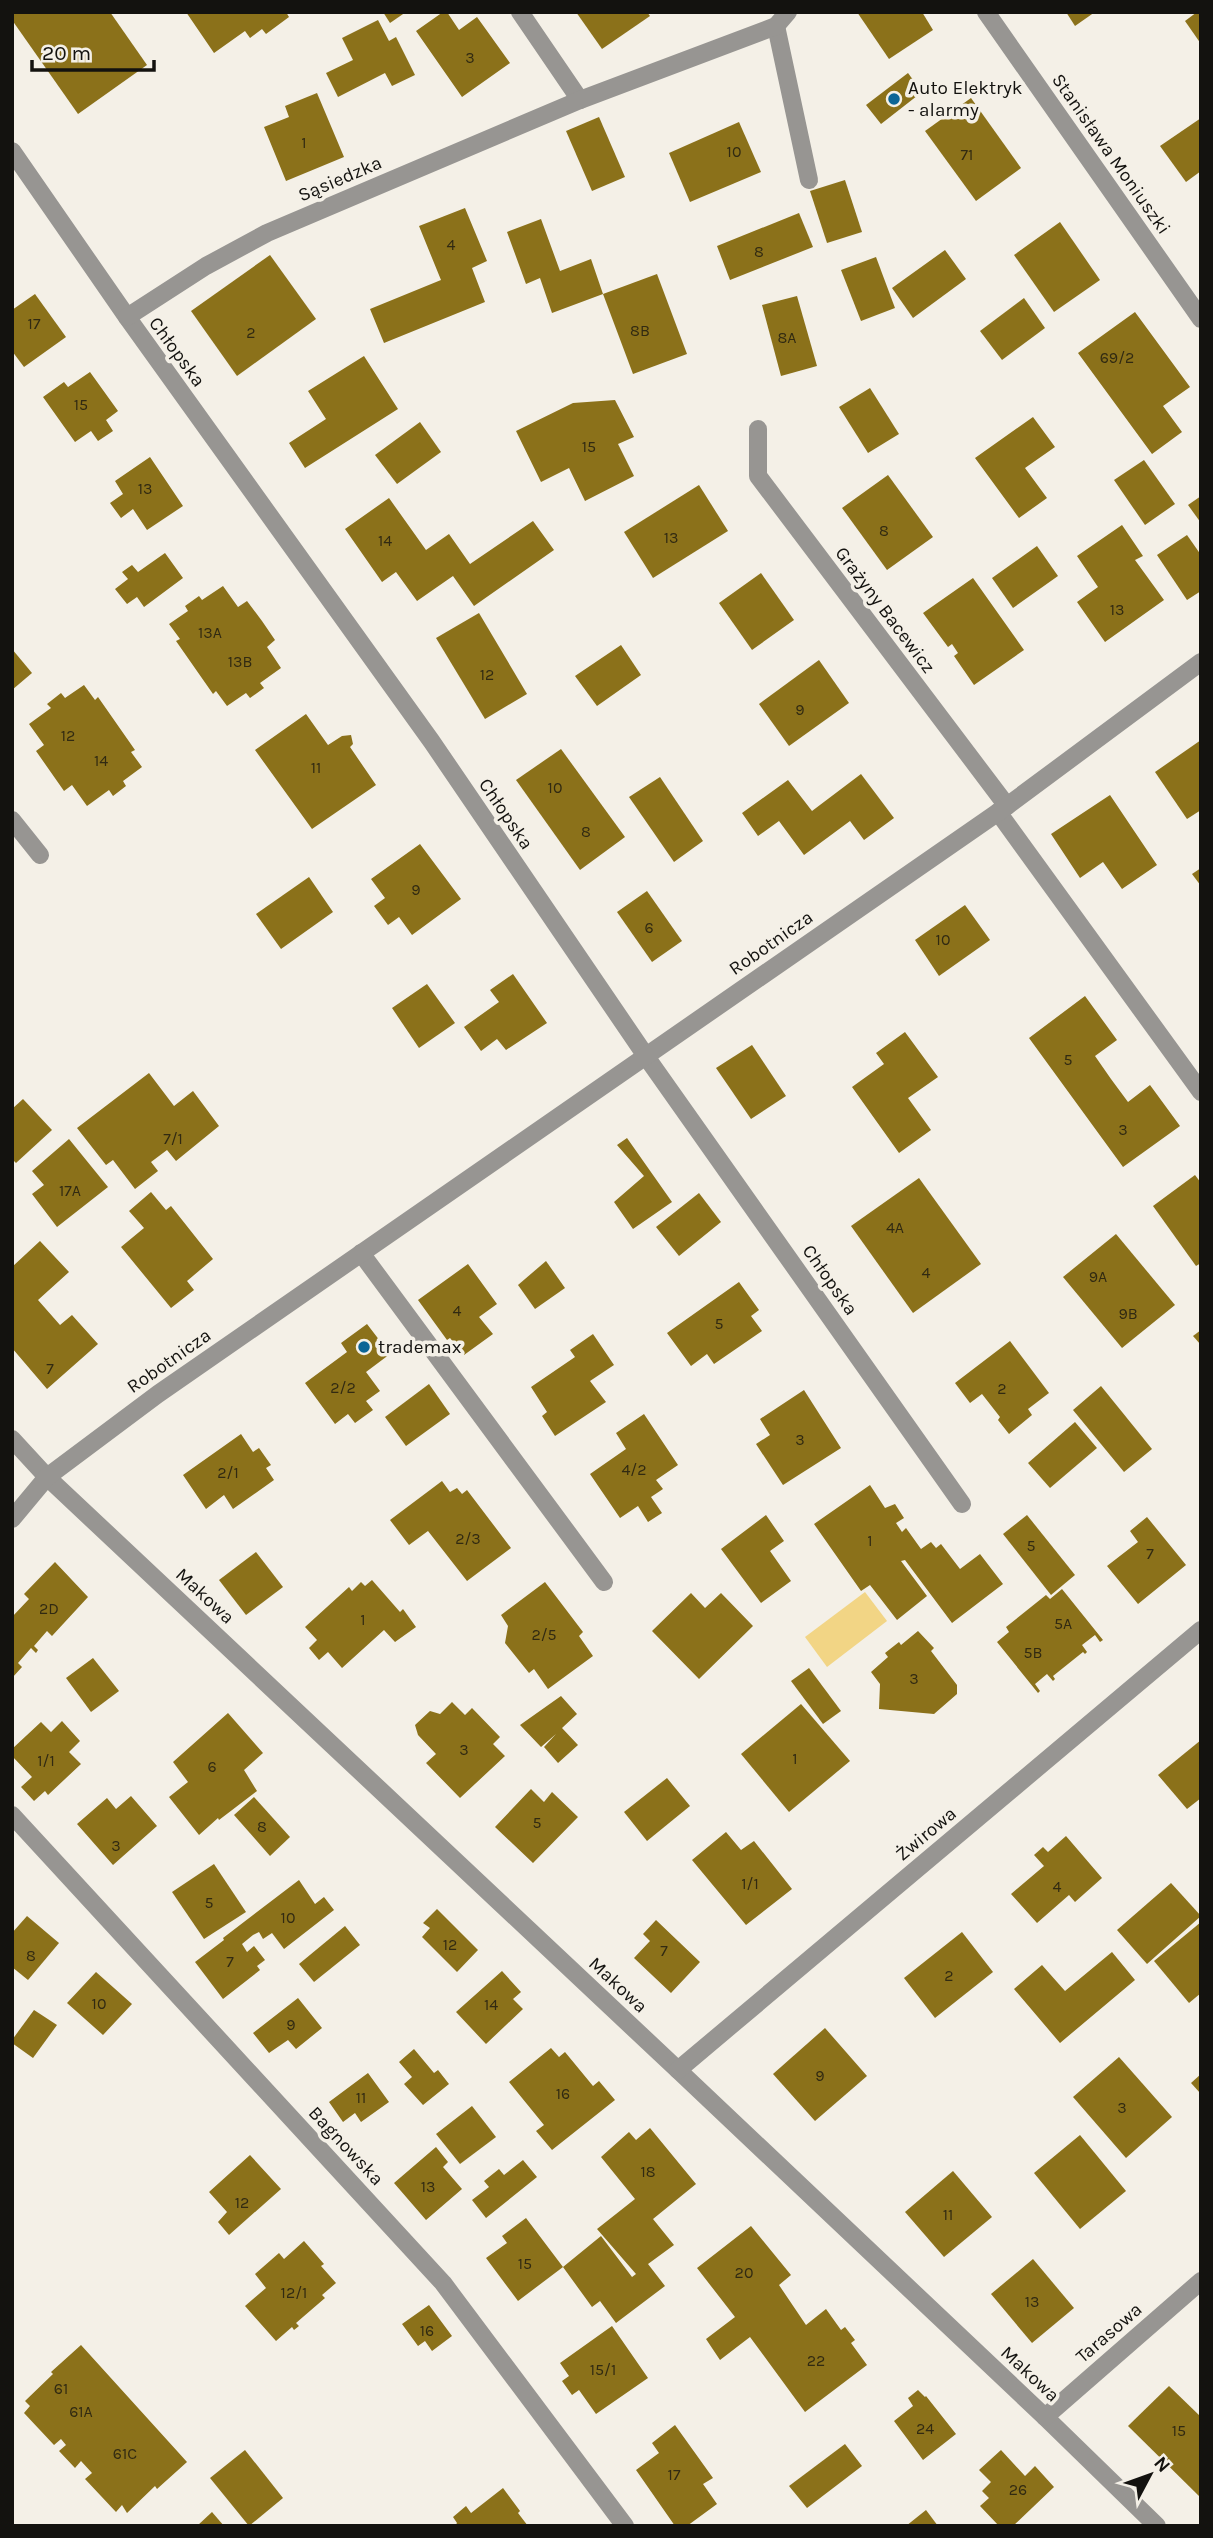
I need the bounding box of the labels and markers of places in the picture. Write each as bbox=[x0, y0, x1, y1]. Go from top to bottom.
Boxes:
place label: Auto Elektryk - alarmy bbox=[908, 77, 1023, 121]
marker: Auto Elektryk - alarmy bbox=[886, 91, 902, 107]
place label: trademax bbox=[378, 1336, 462, 1358]
marker: trademax bbox=[356, 1339, 372, 1355]

